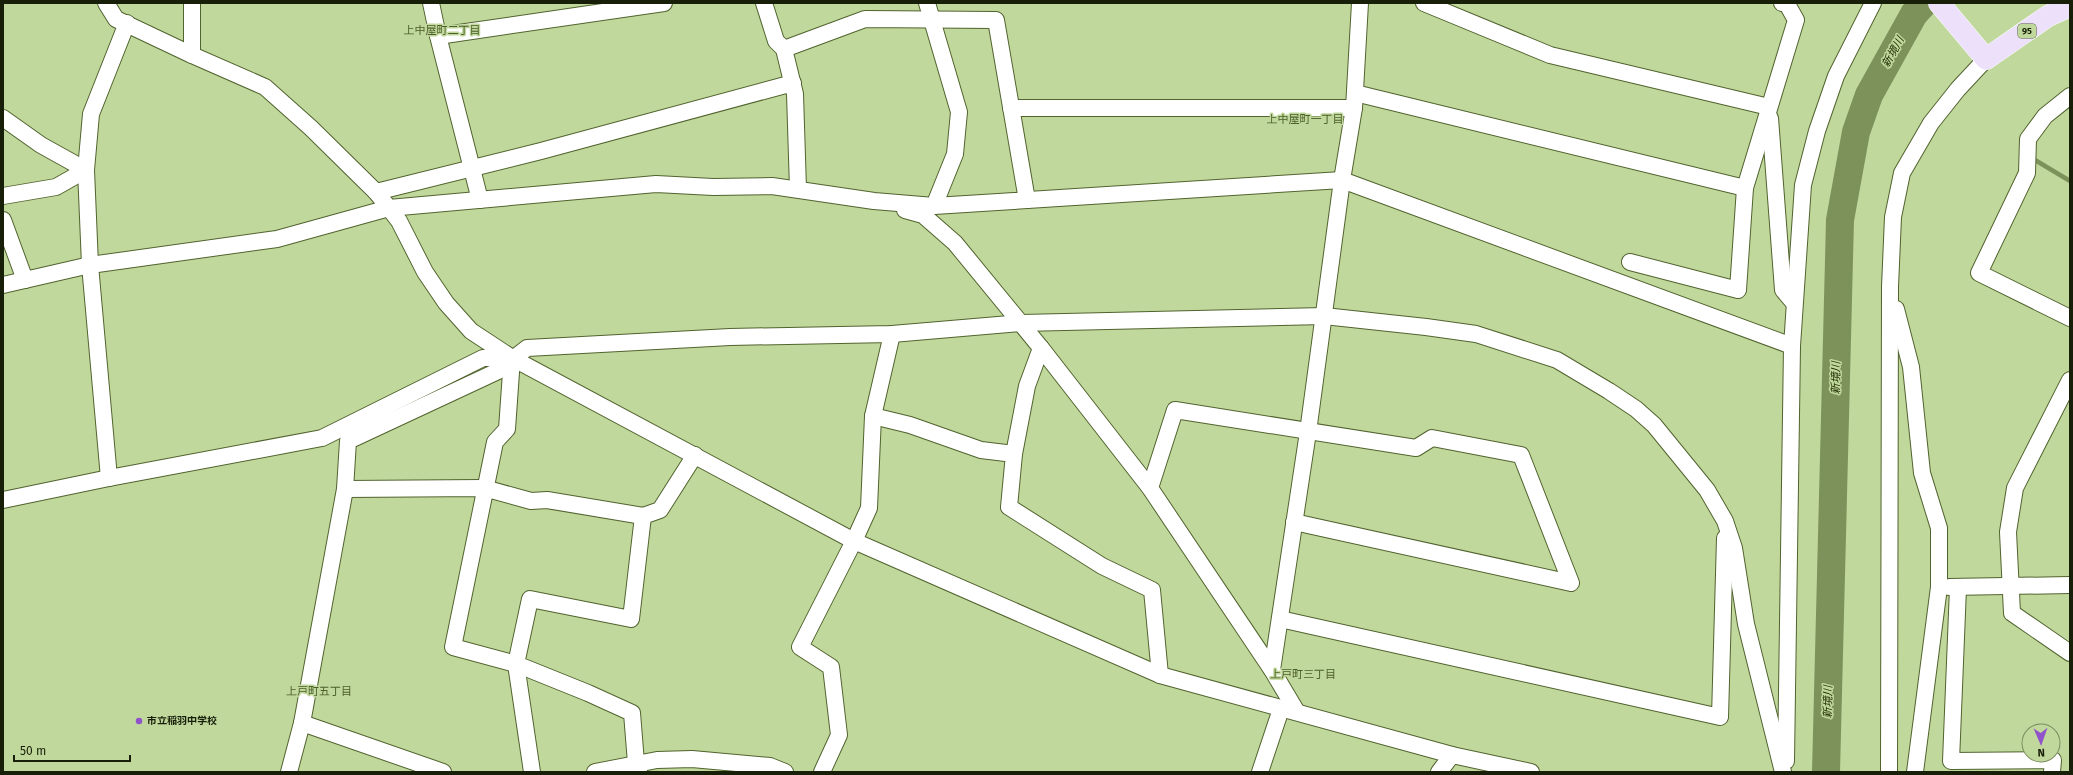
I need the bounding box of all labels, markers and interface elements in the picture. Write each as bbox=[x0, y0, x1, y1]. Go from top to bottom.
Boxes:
district label: 上中屋町二丁目 bbox=[404, 24, 481, 37]
road number: 95 bbox=[2018, 24, 2036, 38]
water label: 新境川 bbox=[1879, 34, 1907, 70]
district label: 上中屋町一丁目 bbox=[1267, 113, 1344, 126]
water label: 新境川 bbox=[1829, 360, 1843, 395]
district label: 上戸町三丁目 bbox=[1270, 668, 1336, 681]
water label: 新境川 bbox=[1821, 684, 1835, 719]
district label: 上戸町五丁目 bbox=[286, 685, 352, 698]
place label: 市立稲羽中学校 bbox=[147, 715, 217, 727]
marker: 市立稲羽中学校 bbox=[134, 716, 144, 726]
north arrow bbox=[2021, 723, 2061, 763]
scale bar bbox=[14, 737, 130, 763]
text: 50 m bbox=[20, 744, 46, 758]
text: N bbox=[2037, 746, 2045, 759]

